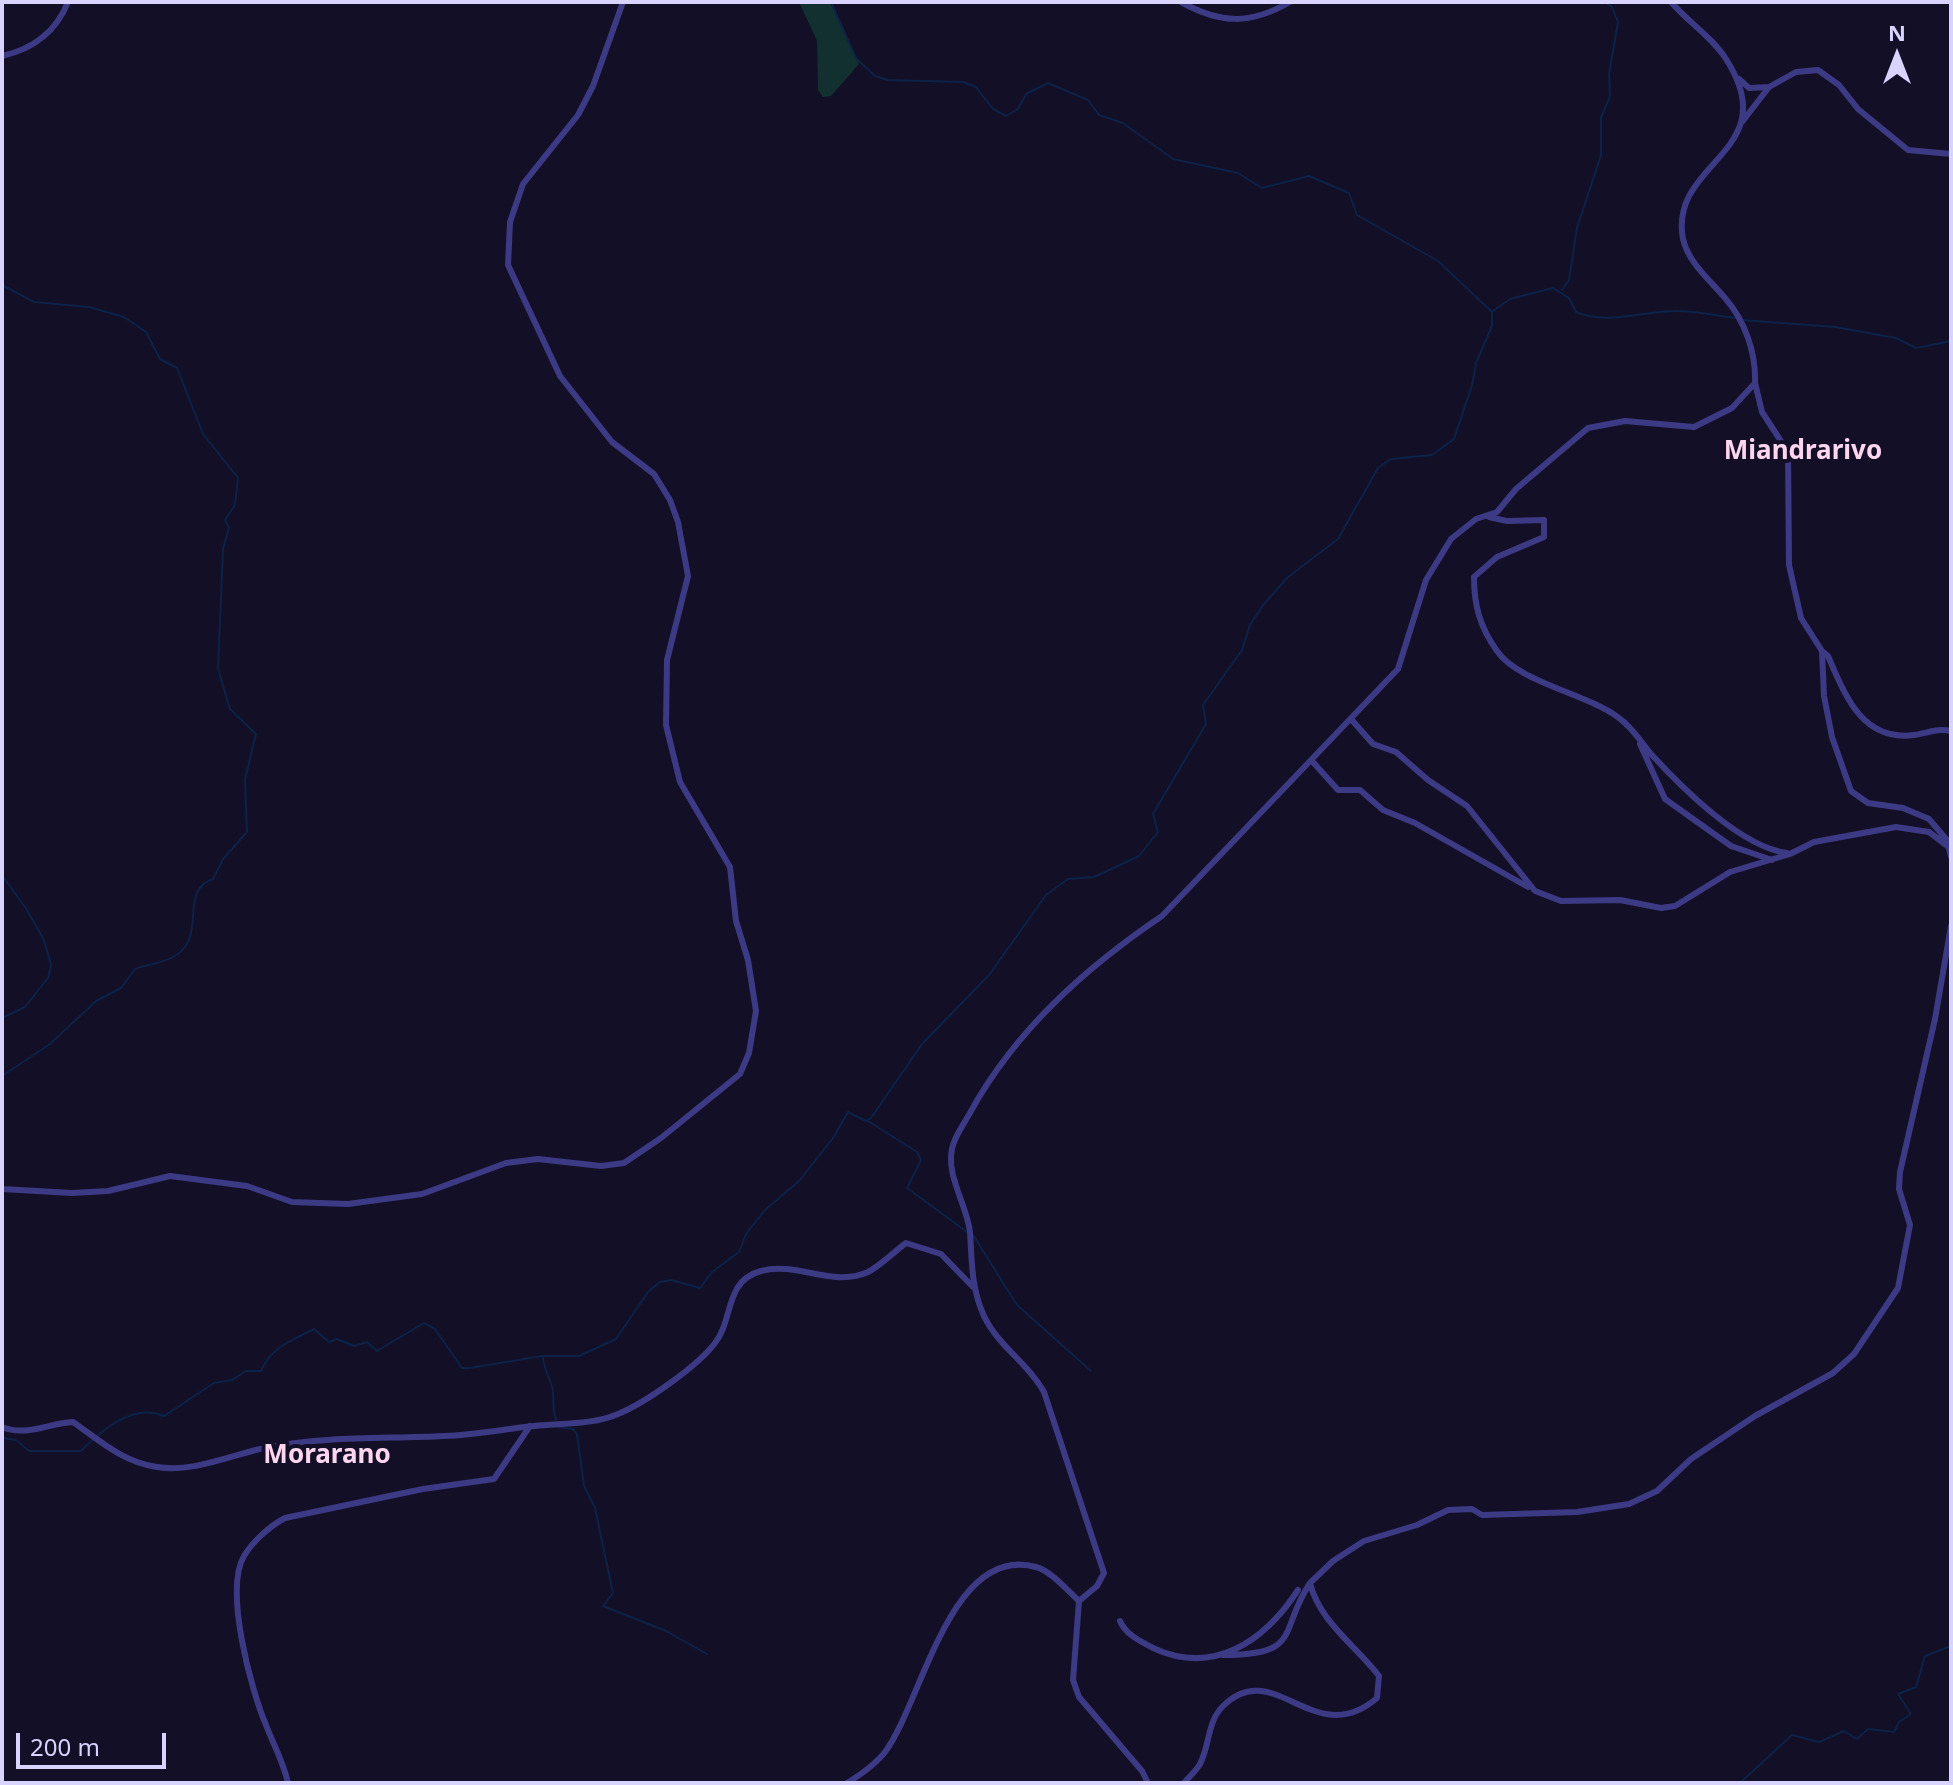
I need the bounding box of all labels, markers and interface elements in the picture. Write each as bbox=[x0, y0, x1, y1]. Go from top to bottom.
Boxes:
north arrow bbox=[1857, 16, 1937, 96]
text: N bbox=[1888, 17, 1906, 47]
district label: Miandrarivo bbox=[1724, 436, 1882, 468]
district label: Morarano bbox=[263, 1440, 391, 1472]
scale bar bbox=[20, 1717, 170, 1767]
text: 200 m bbox=[30, 1730, 100, 1763]

